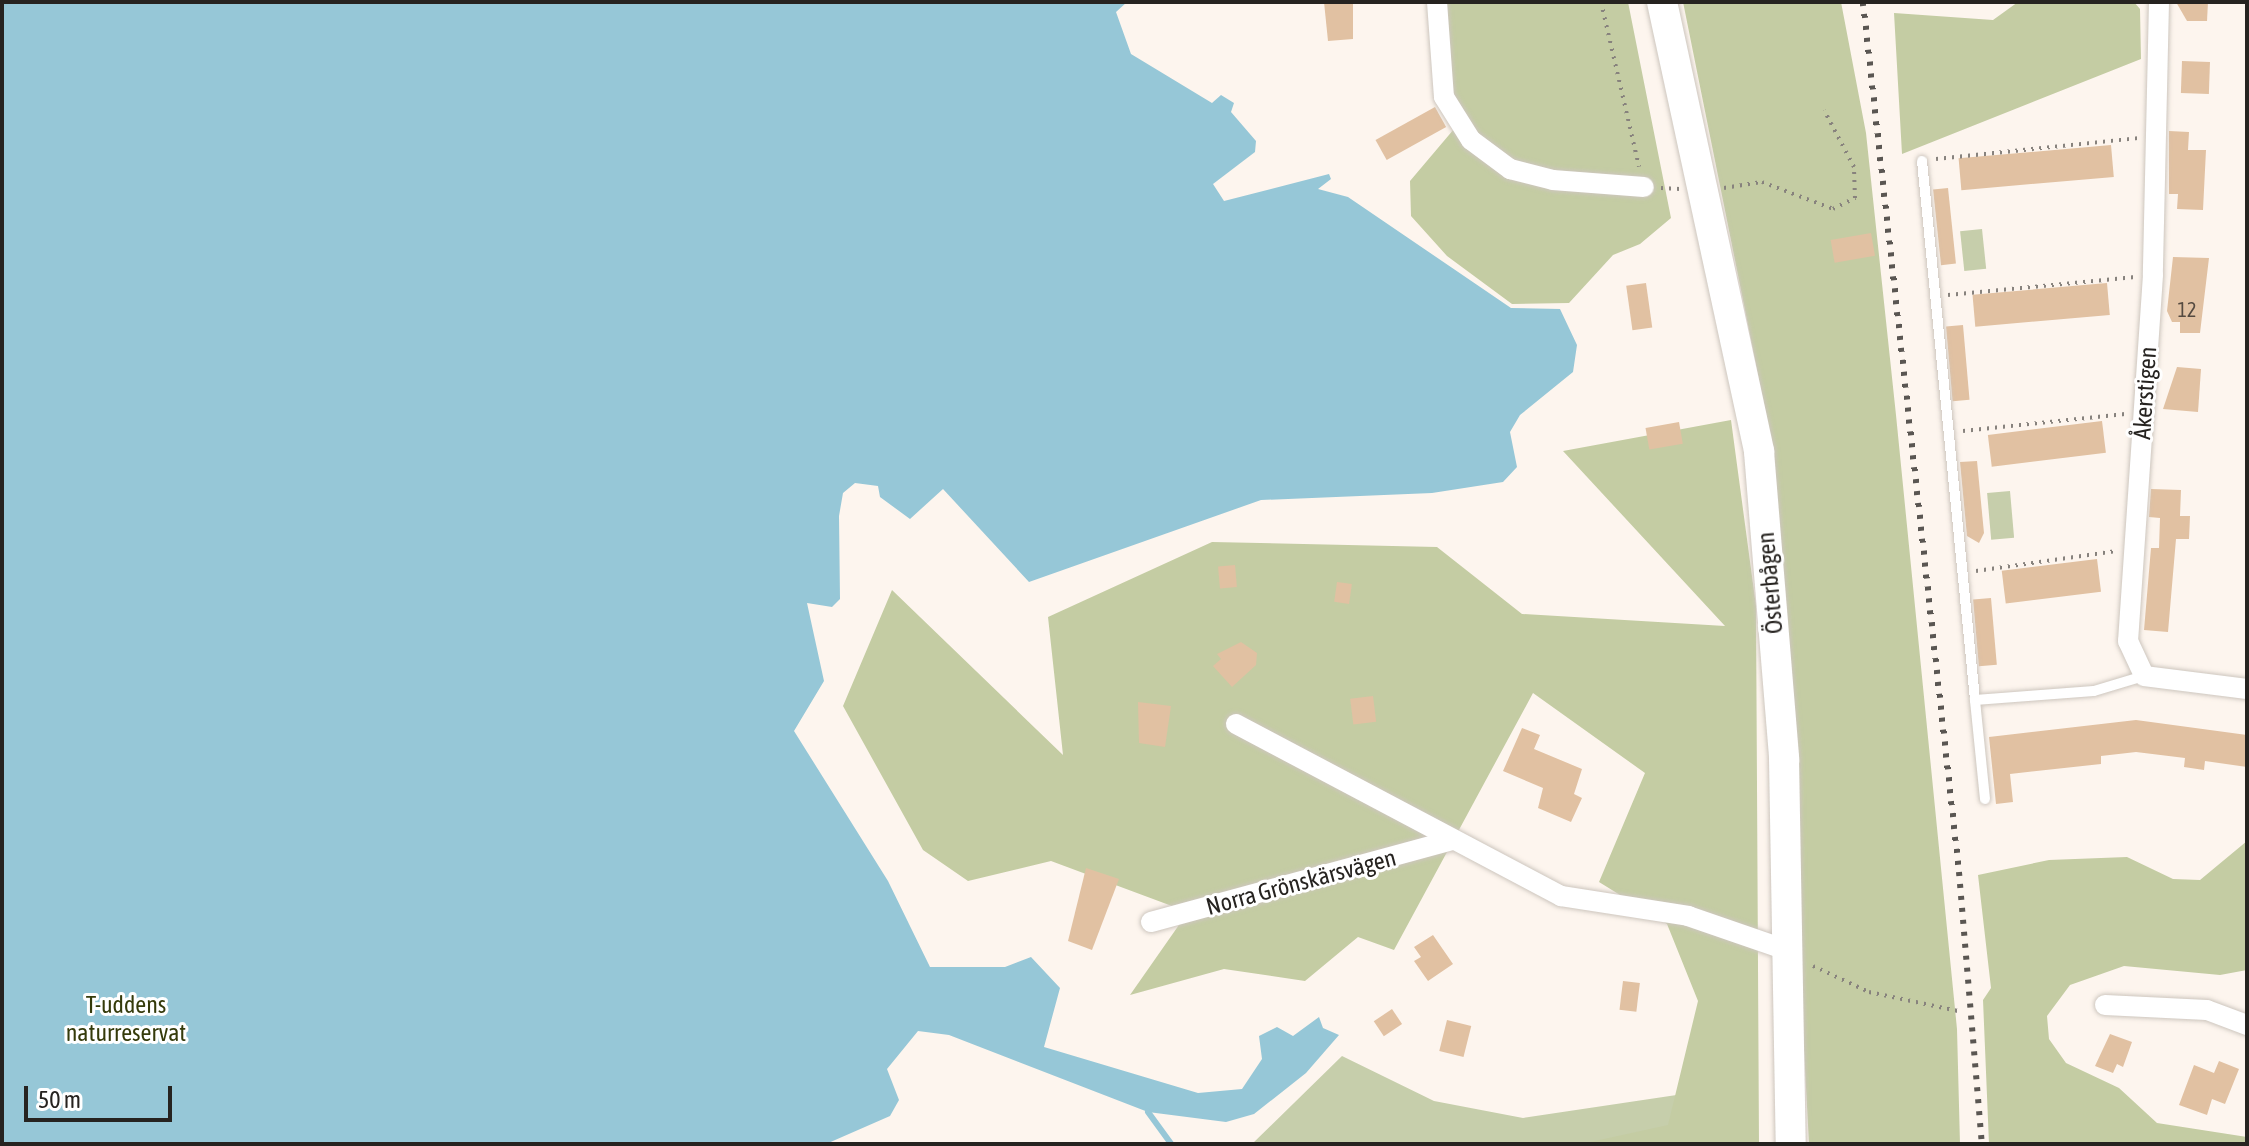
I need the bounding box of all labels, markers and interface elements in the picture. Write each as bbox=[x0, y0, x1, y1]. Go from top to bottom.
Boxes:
house number: 12 bbox=[2178, 297, 2196, 321]
street label: Åkerstigen bbox=[2127, 346, 2163, 440]
street label: Österbågen bbox=[1751, 531, 1789, 635]
street label: Norra Grönskärsvägen bbox=[1203, 843, 1399, 921]
park label: T-uddens naturreservat bbox=[66, 991, 186, 1047]
scale bar bbox=[28, 1070, 176, 1120]
text: 50 m bbox=[38, 1086, 81, 1113]

